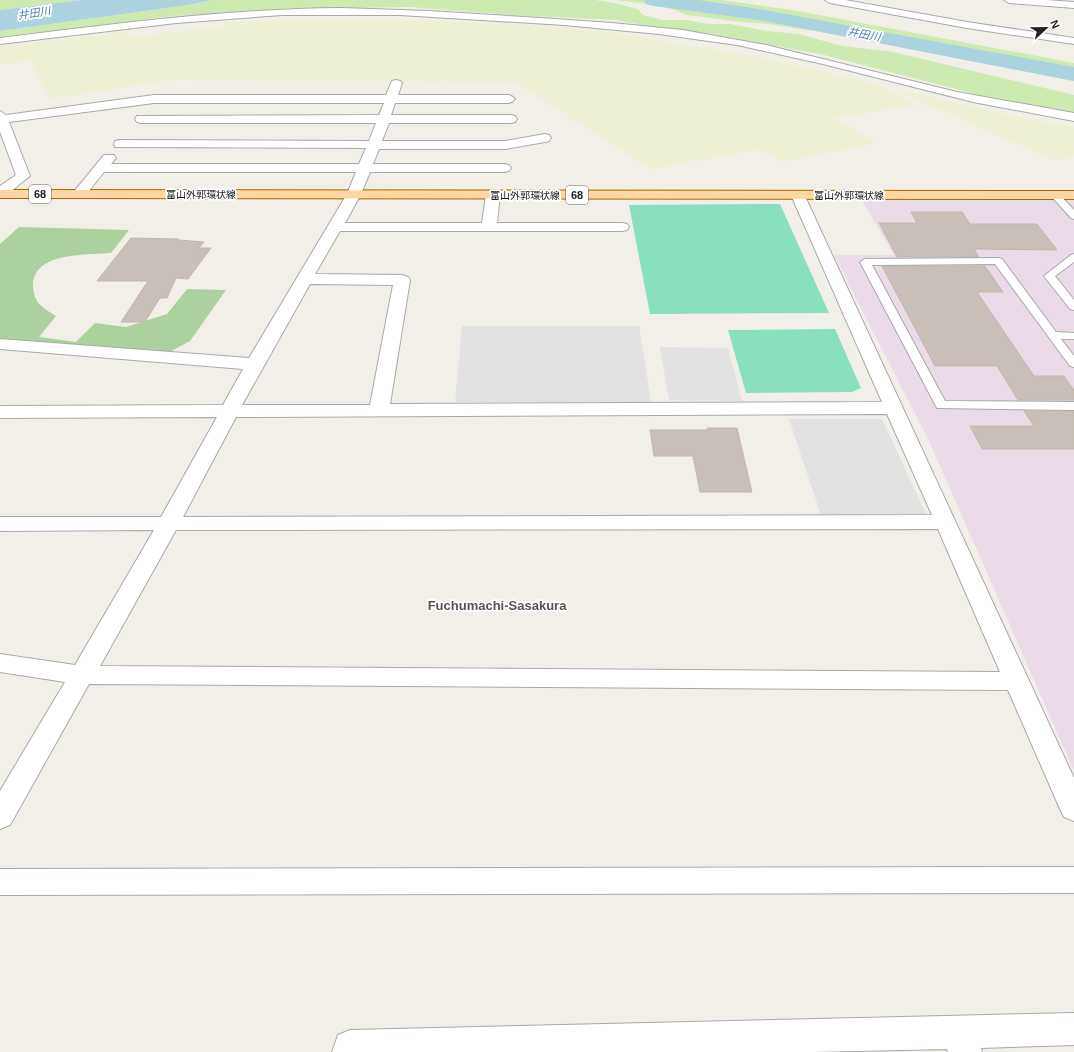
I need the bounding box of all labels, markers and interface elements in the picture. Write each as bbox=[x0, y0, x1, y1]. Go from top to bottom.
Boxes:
water label: 井田川 bbox=[17, 4, 52, 22]
north arrow bbox=[1026, 8, 1066, 48]
text: N bbox=[1048, 18, 1062, 30]
water label: 井田川 bbox=[847, 25, 882, 43]
road number: 68 bbox=[29, 185, 51, 203]
road number: 68 bbox=[566, 186, 588, 204]
street label: 富山外郭環状線 bbox=[166, 189, 236, 200]
street label: 富山外郭環状線 bbox=[490, 190, 560, 201]
street label: 富山外郭環状線 bbox=[814, 190, 884, 201]
district label: Fuchumachi-Sasakura bbox=[428, 598, 567, 613]

